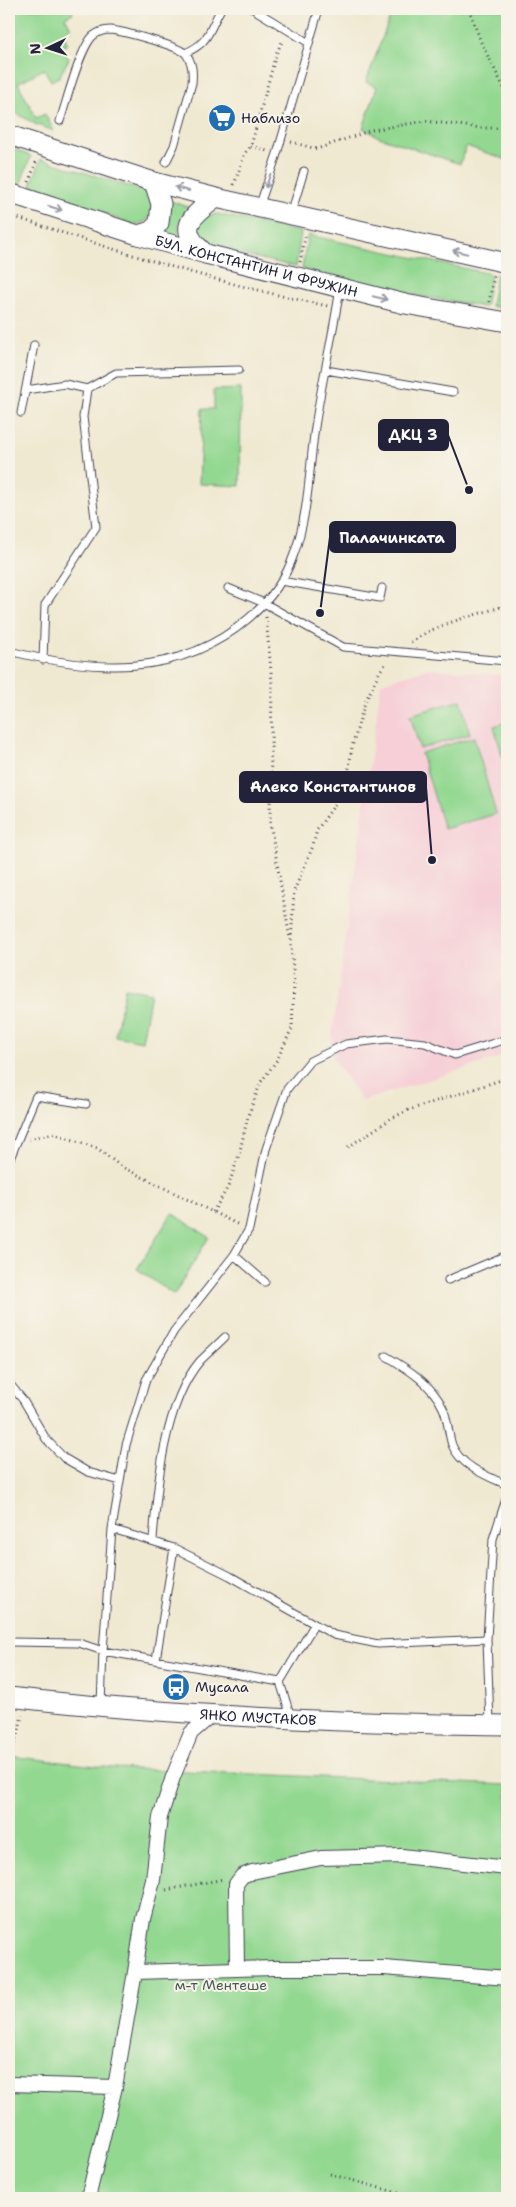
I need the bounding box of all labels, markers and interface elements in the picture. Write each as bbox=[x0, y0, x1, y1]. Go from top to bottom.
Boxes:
north arrow bbox=[22, 22, 72, 72]
text: N bbox=[26, 43, 44, 55]
supermarket icon: Наблизо bbox=[207, 103, 237, 133]
place label: Наблизо bbox=[241, 109, 300, 127]
one-way arrow bbox=[263, 172, 272, 188]
one-way arrow bbox=[174, 184, 190, 193]
one-way arrow bbox=[47, 204, 62, 213]
street label: БУЛ. КОНСТАНТИН И ФРУЖИН bbox=[153, 231, 360, 301]
one-way arrow bbox=[452, 247, 468, 257]
one-way arrow bbox=[372, 294, 388, 303]
callout: ДКЦ 3 bbox=[379, 420, 448, 450]
text: ДКЦ 3 bbox=[389, 425, 437, 445]
callout: Палачинката bbox=[330, 522, 455, 552]
text: Палачинката bbox=[339, 528, 446, 548]
callout: Алеко Константинов bbox=[240, 772, 426, 802]
text: Алеко Константинов bbox=[250, 777, 416, 797]
bus stop icon: Мусала bbox=[161, 1672, 191, 1702]
place label: Мусала bbox=[195, 1678, 249, 1696]
street label: ЯНКО МУСТАКОВ bbox=[199, 1705, 317, 1729]
park label: м-т Ментeше bbox=[175, 1976, 267, 1994]

